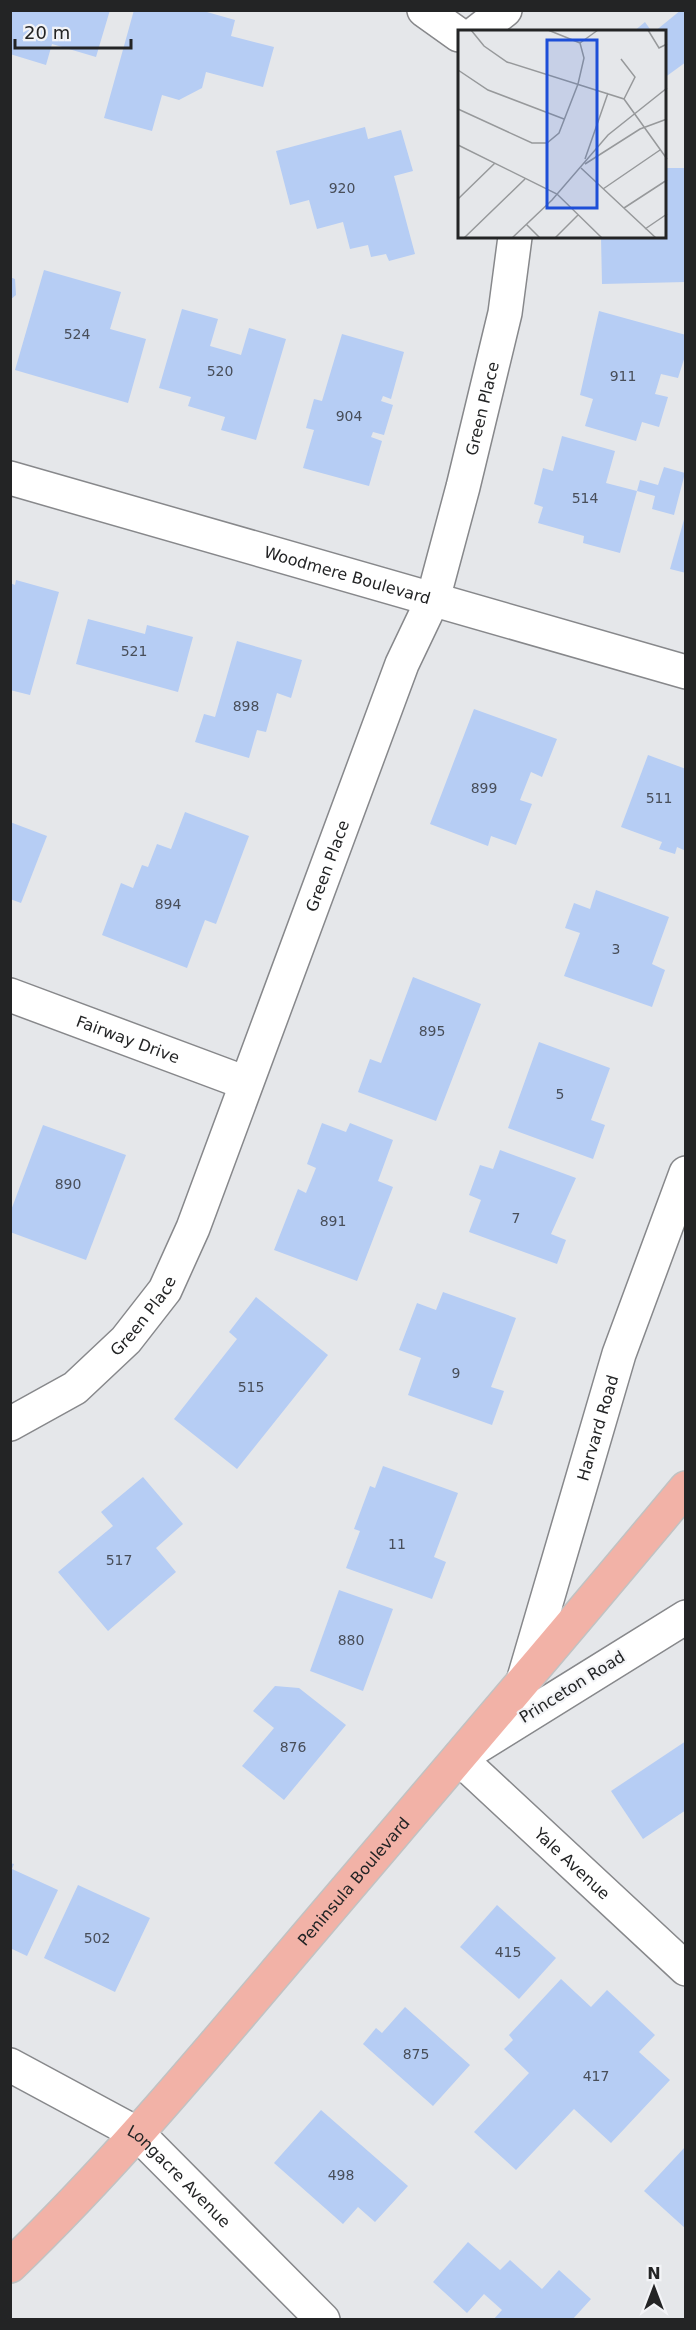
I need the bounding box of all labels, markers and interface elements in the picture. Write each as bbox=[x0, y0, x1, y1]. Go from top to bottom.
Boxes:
scale bar bbox=[15, 12, 130, 50]
text: 20 m bbox=[24, 22, 70, 43]
inset map bbox=[458, 30, 666, 238]
house number: 920 bbox=[329, 180, 355, 196]
house number: 524 bbox=[64, 326, 90, 342]
street label: Green Place bbox=[461, 360, 502, 457]
house number: 520 bbox=[207, 363, 233, 379]
house number: 911 bbox=[610, 368, 636, 384]
house number: 904 bbox=[336, 408, 362, 424]
house number: 514 bbox=[572, 490, 598, 506]
street label: Woodmere Boulevard bbox=[262, 542, 433, 608]
house number: 521 bbox=[121, 643, 147, 659]
house number: 898 bbox=[233, 698, 259, 714]
house number: 899 bbox=[471, 780, 497, 796]
house number: 511 bbox=[646, 790, 672, 806]
street label: Green Place bbox=[302, 817, 353, 914]
house number: 894 bbox=[155, 896, 181, 912]
house number: 3 bbox=[612, 941, 620, 957]
street label: Fairway Drive bbox=[74, 1011, 182, 1067]
house number: 895 bbox=[419, 1023, 445, 1039]
house number: 5 bbox=[556, 1086, 564, 1102]
house number: 890 bbox=[55, 1176, 81, 1192]
house number: 7 bbox=[512, 1210, 520, 1226]
house number: 891 bbox=[320, 1213, 346, 1229]
street label: Green Place bbox=[106, 1273, 180, 1360]
house number: 9 bbox=[452, 1365, 460, 1381]
street label: Harvard Road bbox=[573, 1373, 622, 1483]
house number: 515 bbox=[238, 1379, 264, 1395]
house number: 11 bbox=[388, 1536, 406, 1552]
house number: 517 bbox=[106, 1552, 132, 1568]
house number: 880 bbox=[338, 1632, 364, 1648]
street label: Princeton Road bbox=[516, 1647, 628, 1727]
house number: 876 bbox=[280, 1739, 306, 1755]
street label: Peninsula Boulevard bbox=[294, 1813, 413, 1949]
street label: Yale Avenue bbox=[530, 1823, 614, 1903]
house number: 502 bbox=[84, 1930, 110, 1946]
house number: 415 bbox=[495, 1944, 521, 1960]
house number: 875 bbox=[403, 2046, 429, 2062]
house number: 417 bbox=[583, 2068, 609, 2084]
street label: Longacre Avenue bbox=[124, 2121, 235, 2231]
house number: 498 bbox=[328, 2167, 354, 2183]
north arrow bbox=[624, 2258, 684, 2318]
text: N bbox=[647, 2264, 661, 2283]

